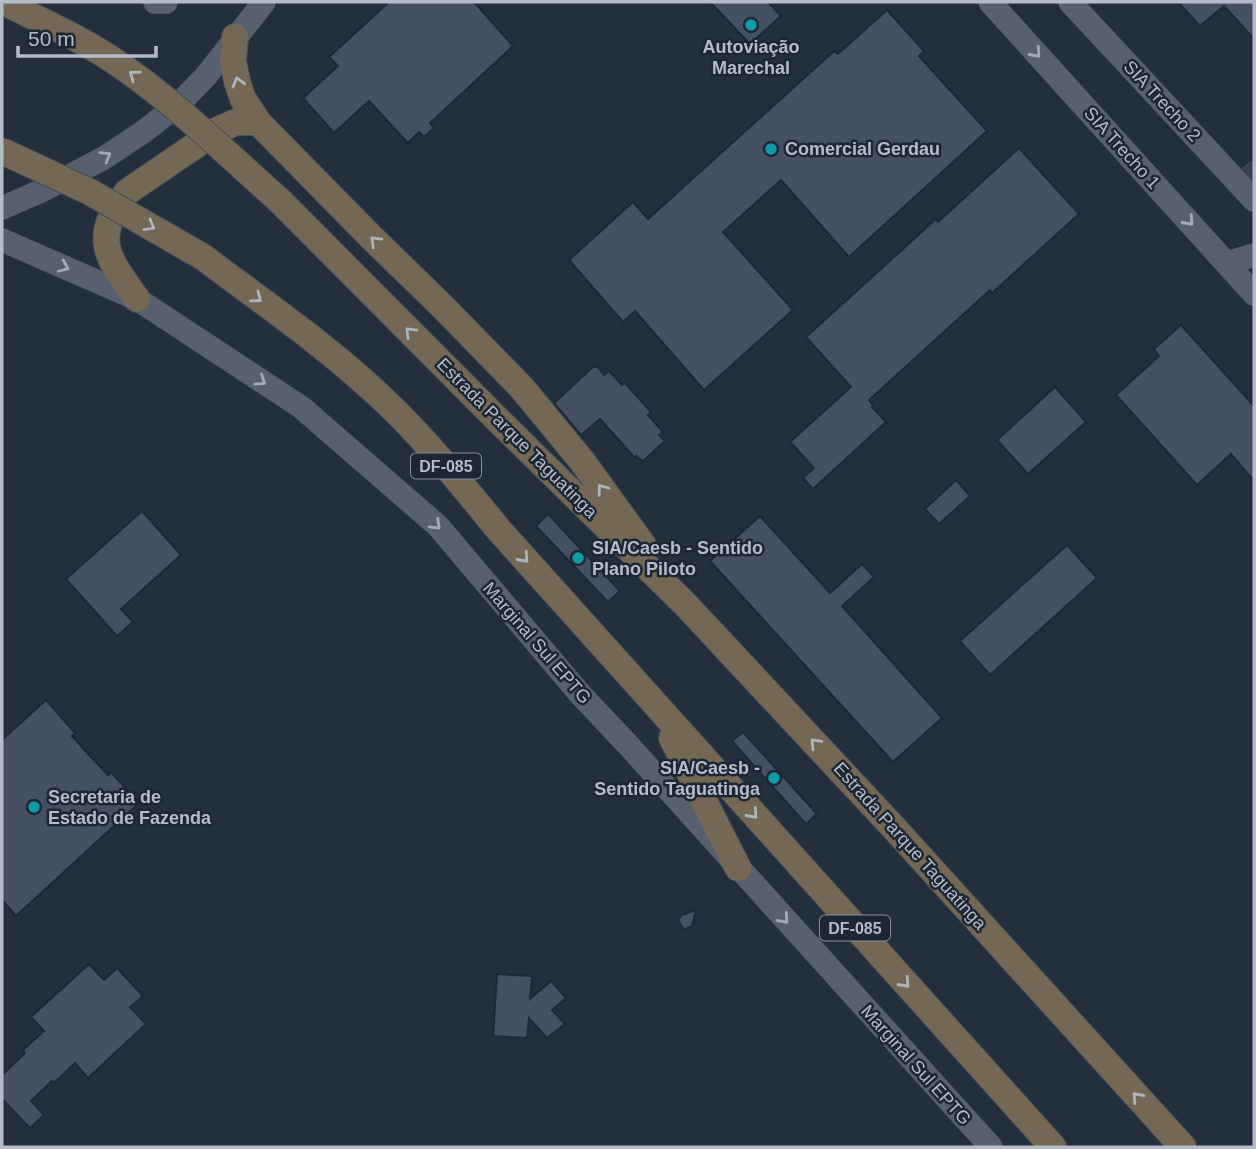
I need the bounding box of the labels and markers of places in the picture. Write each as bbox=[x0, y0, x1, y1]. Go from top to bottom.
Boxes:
marker: Autoviação Marechal bbox=[743, 17, 759, 33]
place label: Autoviação Marechal bbox=[702, 37, 800, 78]
place label: Comercial Gerdau bbox=[785, 139, 940, 159]
marker: Comercial Gerdau bbox=[763, 141, 779, 157]
place label: SIA/Caesb - Sentido Plano Piloto bbox=[592, 538, 763, 579]
marker: SIA/Caesb - Sentido Plano Piloto bbox=[570, 550, 586, 566]
place label: SIA/Caesb - Sentido Taguatinga bbox=[594, 758, 761, 799]
marker: SIA/Caesb - Sentido Taguatinga bbox=[766, 770, 782, 786]
place label: Secretaria de Estado de Fazenda bbox=[48, 787, 212, 828]
marker: Secretaria de Estado de Fazenda bbox=[26, 799, 42, 815]

